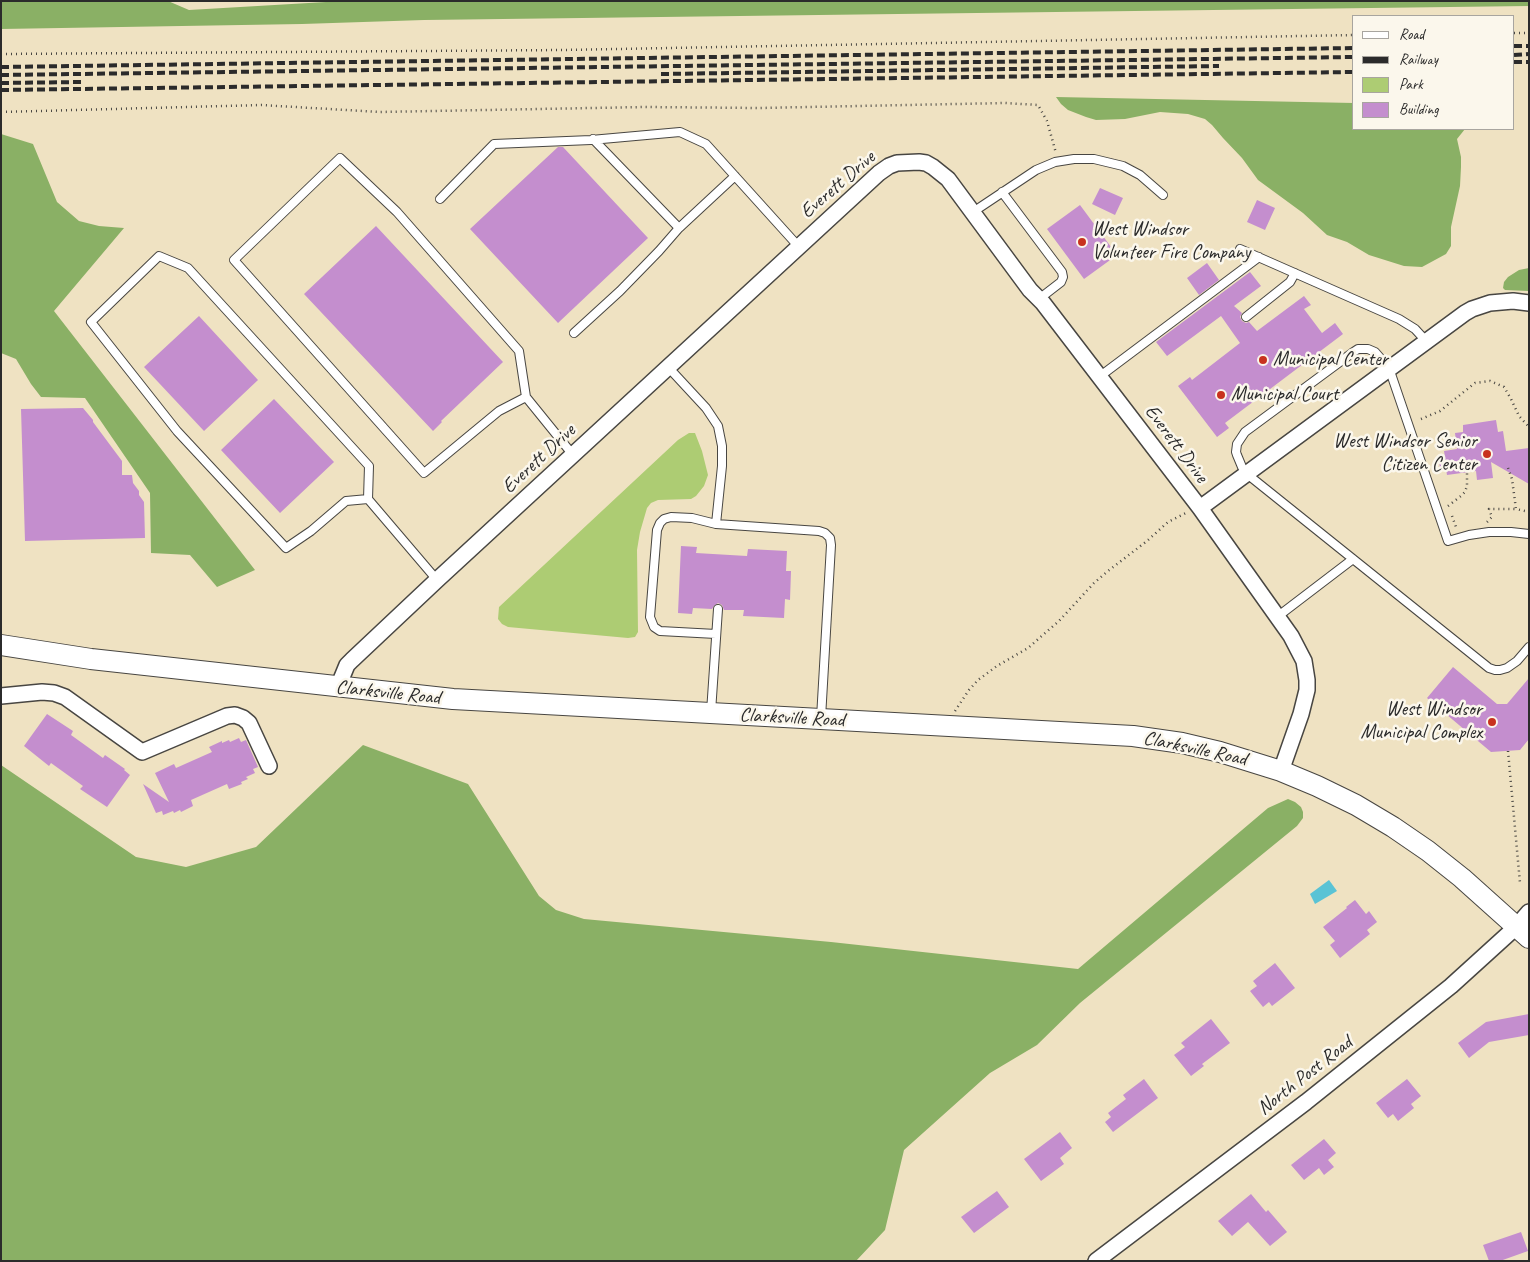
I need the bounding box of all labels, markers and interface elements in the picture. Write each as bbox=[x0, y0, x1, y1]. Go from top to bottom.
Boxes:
legend bbox=[1352, 15, 1515, 130]
text: Road bbox=[1399, 25, 1424, 44]
text: Railway bbox=[1399, 50, 1438, 69]
text: Park bbox=[1399, 75, 1423, 94]
text: Building bbox=[1399, 100, 1438, 119]
street label: Everett Drive bbox=[796, 146, 880, 224]
place label: West Windsor Volunteer Fire Company bbox=[1092, 218, 1250, 265]
marker: West Windsor Volunteer Fire Company bbox=[1076, 236, 1088, 248]
place label: Municipal Center bbox=[1273, 348, 1388, 372]
marker: Municipal Center bbox=[1257, 354, 1269, 366]
place label: Municipal Court bbox=[1231, 383, 1338, 407]
marker: Municipal Court bbox=[1215, 389, 1227, 401]
street label: Everett Drive bbox=[1139, 400, 1213, 488]
street label: Everett Drive bbox=[497, 419, 581, 499]
place label: West Windsor Senior Citizen Center bbox=[1333, 430, 1477, 477]
marker: West Windsor Senior Citizen Center bbox=[1481, 448, 1493, 460]
street label: Clarksville Road bbox=[335, 676, 441, 710]
place label: West Windsor Municipal Complex bbox=[1360, 698, 1482, 745]
street label: Clarksville Road bbox=[739, 703, 845, 733]
marker: West Windsor Municipal Complex bbox=[1486, 716, 1498, 728]
street label: Clarksville Road bbox=[1141, 726, 1249, 772]
street label: North Post Road bbox=[1253, 1031, 1357, 1121]

